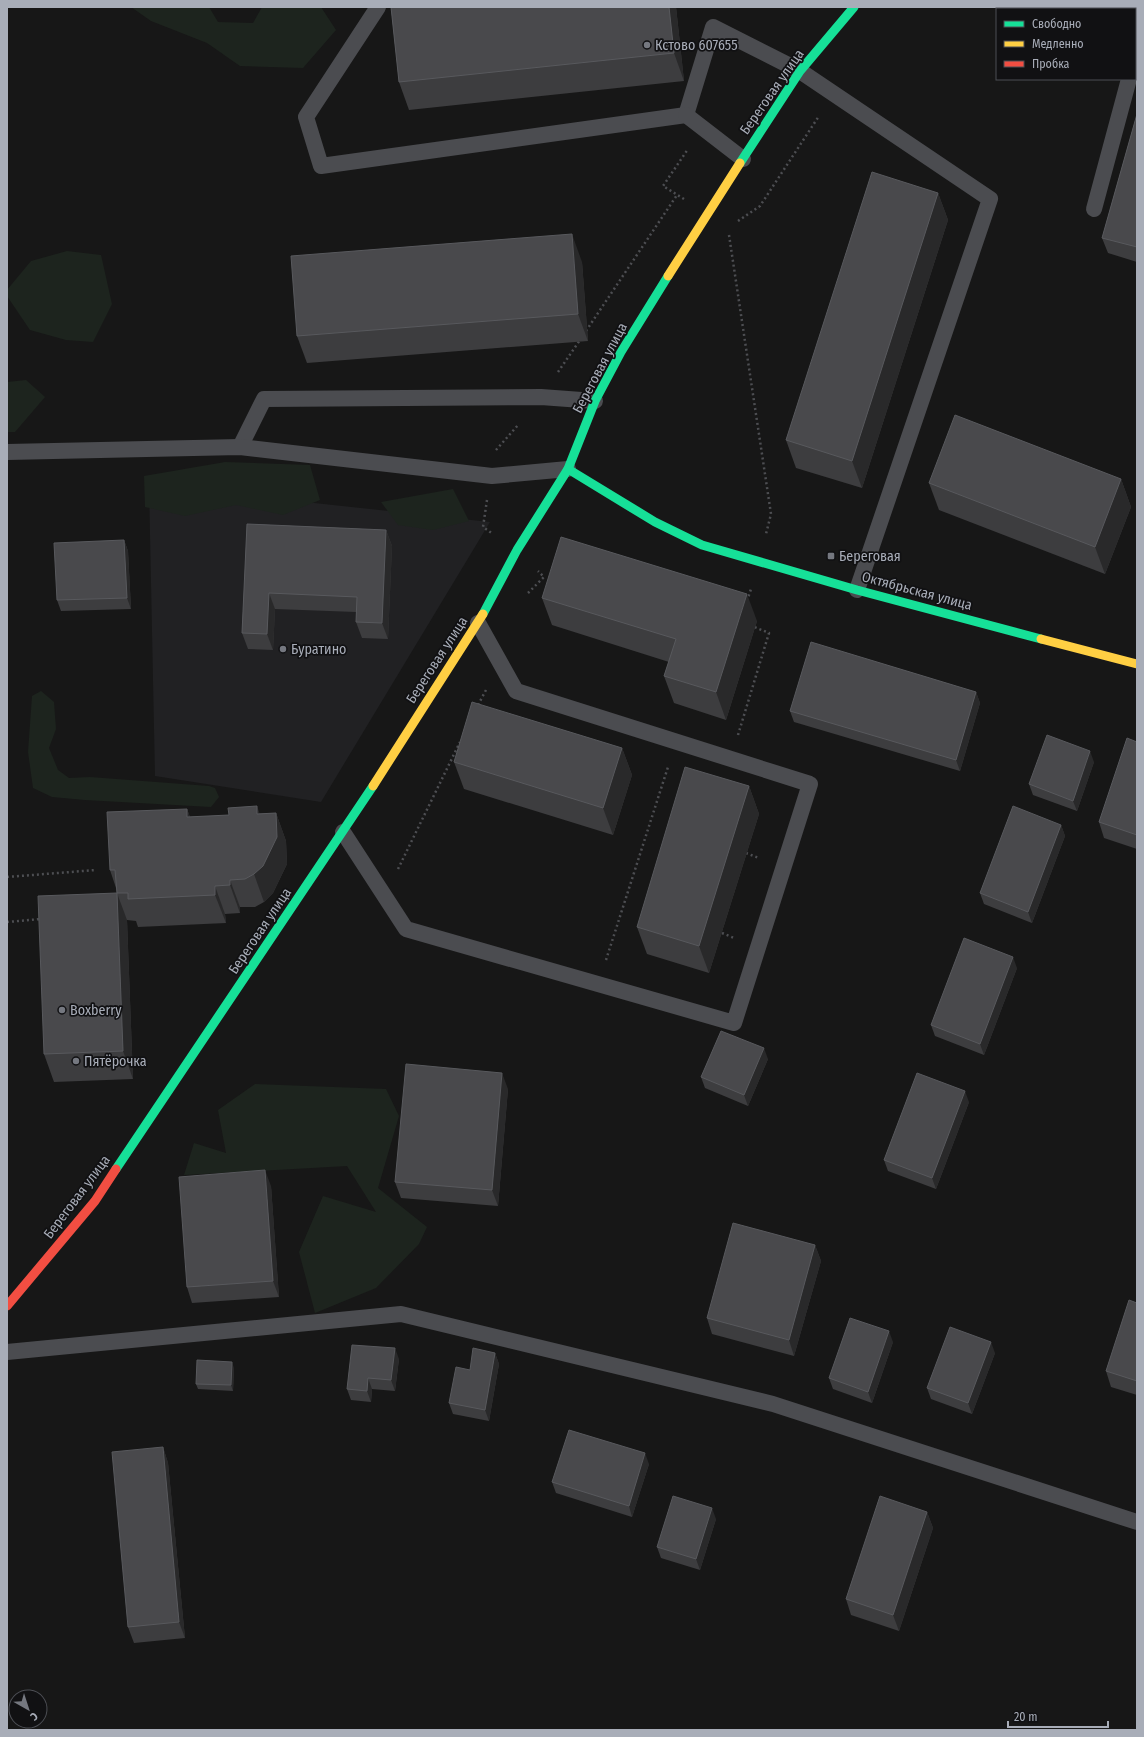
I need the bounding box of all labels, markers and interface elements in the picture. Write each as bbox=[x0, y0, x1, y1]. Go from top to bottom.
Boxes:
legend bbox=[996, 8, 1136, 80]
text: Свободно bbox=[1032, 17, 1081, 31]
place label: Кстово 607655 bbox=[655, 37, 738, 54]
text: Медленно bbox=[1032, 37, 1084, 51]
marker: Кстово 607655 bbox=[642, 40, 652, 50]
street label: Береговая улица bbox=[736, 46, 808, 138]
text: Пробка bbox=[1032, 57, 1070, 71]
street label: Береговая улица bbox=[569, 320, 631, 416]
place label: Береговая bbox=[839, 548, 901, 565]
marker: Береговая bbox=[826, 551, 836, 561]
street label: Октябрьская улица bbox=[860, 568, 974, 614]
street label: Береговая улица bbox=[403, 613, 471, 707]
place label: Буратино bbox=[291, 641, 346, 658]
marker: Буратино bbox=[278, 644, 288, 654]
street label: Береговая улица bbox=[225, 885, 295, 977]
place label: Boxberry bbox=[70, 1002, 122, 1019]
marker: Boxberry bbox=[57, 1005, 67, 1015]
place label: Пятёрочка bbox=[84, 1053, 147, 1070]
marker: Пятёрочка bbox=[71, 1056, 81, 1066]
street label: Береговая улица bbox=[40, 1152, 114, 1242]
north arrow bbox=[8, 1689, 48, 1729]
scale bar bbox=[1008, 1703, 1108, 1729]
text: С bbox=[27, 1710, 40, 1723]
text: 20 m bbox=[1014, 1710, 1038, 1724]

